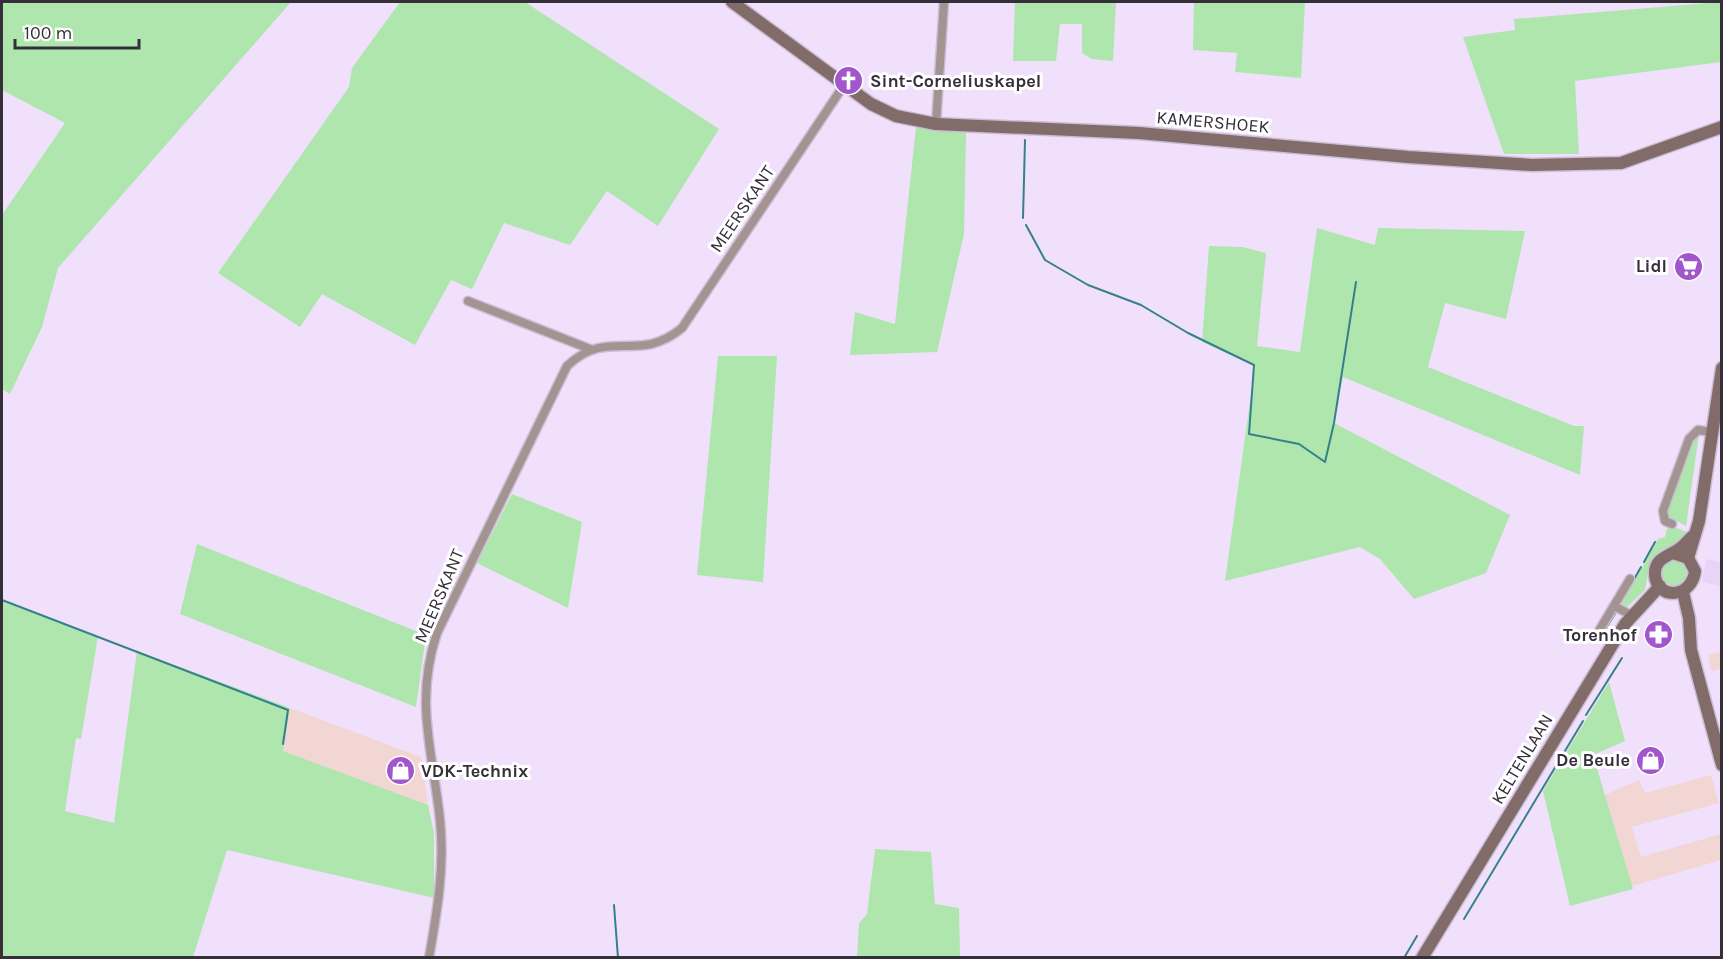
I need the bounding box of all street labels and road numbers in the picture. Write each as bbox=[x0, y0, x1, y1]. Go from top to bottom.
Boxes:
street label: KAMERSHOEK bbox=[1156, 106, 1270, 138]
street label: MEERSKANT bbox=[705, 161, 779, 257]
street label: MEERSKANT bbox=[409, 546, 469, 646]
street label: KELTENLAAN bbox=[1486, 710, 1558, 808]

